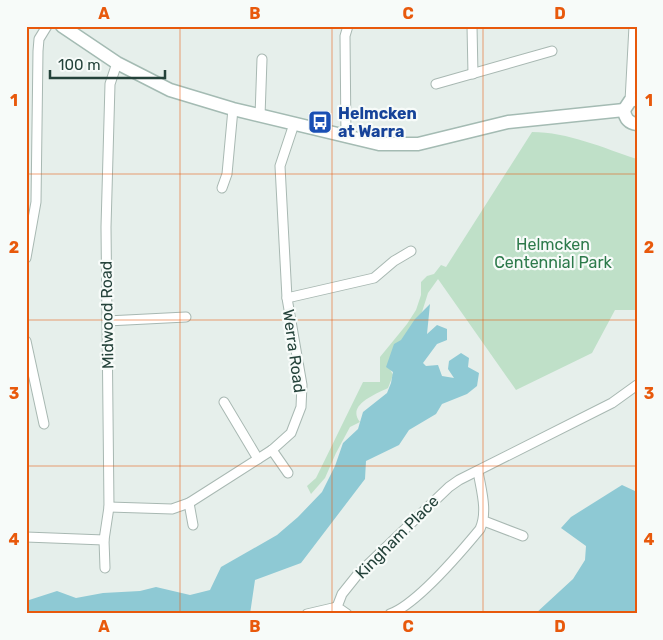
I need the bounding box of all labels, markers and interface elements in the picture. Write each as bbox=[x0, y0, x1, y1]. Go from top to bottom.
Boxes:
text: A bbox=[98, 4, 110, 23]
text: B bbox=[249, 4, 261, 23]
text: C bbox=[402, 4, 414, 23]
text: D bbox=[554, 4, 566, 23]
scale bar bbox=[50, 48, 165, 80]
text: 100 m bbox=[58, 56, 100, 74]
text: 1 bbox=[10, 91, 18, 110]
text: 1 bbox=[645, 91, 653, 110]
place label: Helmcken at Warra bbox=[338, 104, 417, 141]
bus stop icon: Helmcken at Warra bbox=[307, 109, 333, 135]
park label: Helmcken Centennial Park bbox=[494, 235, 613, 272]
text: 2 bbox=[9, 238, 19, 257]
text: 2 bbox=[644, 238, 654, 257]
street label: Midwood Road bbox=[97, 261, 117, 369]
street label: Werra Road bbox=[279, 308, 309, 394]
text: 3 bbox=[9, 384, 19, 403]
text: 3 bbox=[644, 384, 654, 403]
street label: Kingham Place bbox=[351, 491, 443, 583]
text: 4 bbox=[9, 530, 20, 549]
text: 4 bbox=[644, 530, 655, 549]
text: A bbox=[98, 617, 110, 636]
text: B bbox=[249, 617, 261, 636]
text: C bbox=[402, 617, 414, 636]
text: D bbox=[554, 617, 566, 636]

